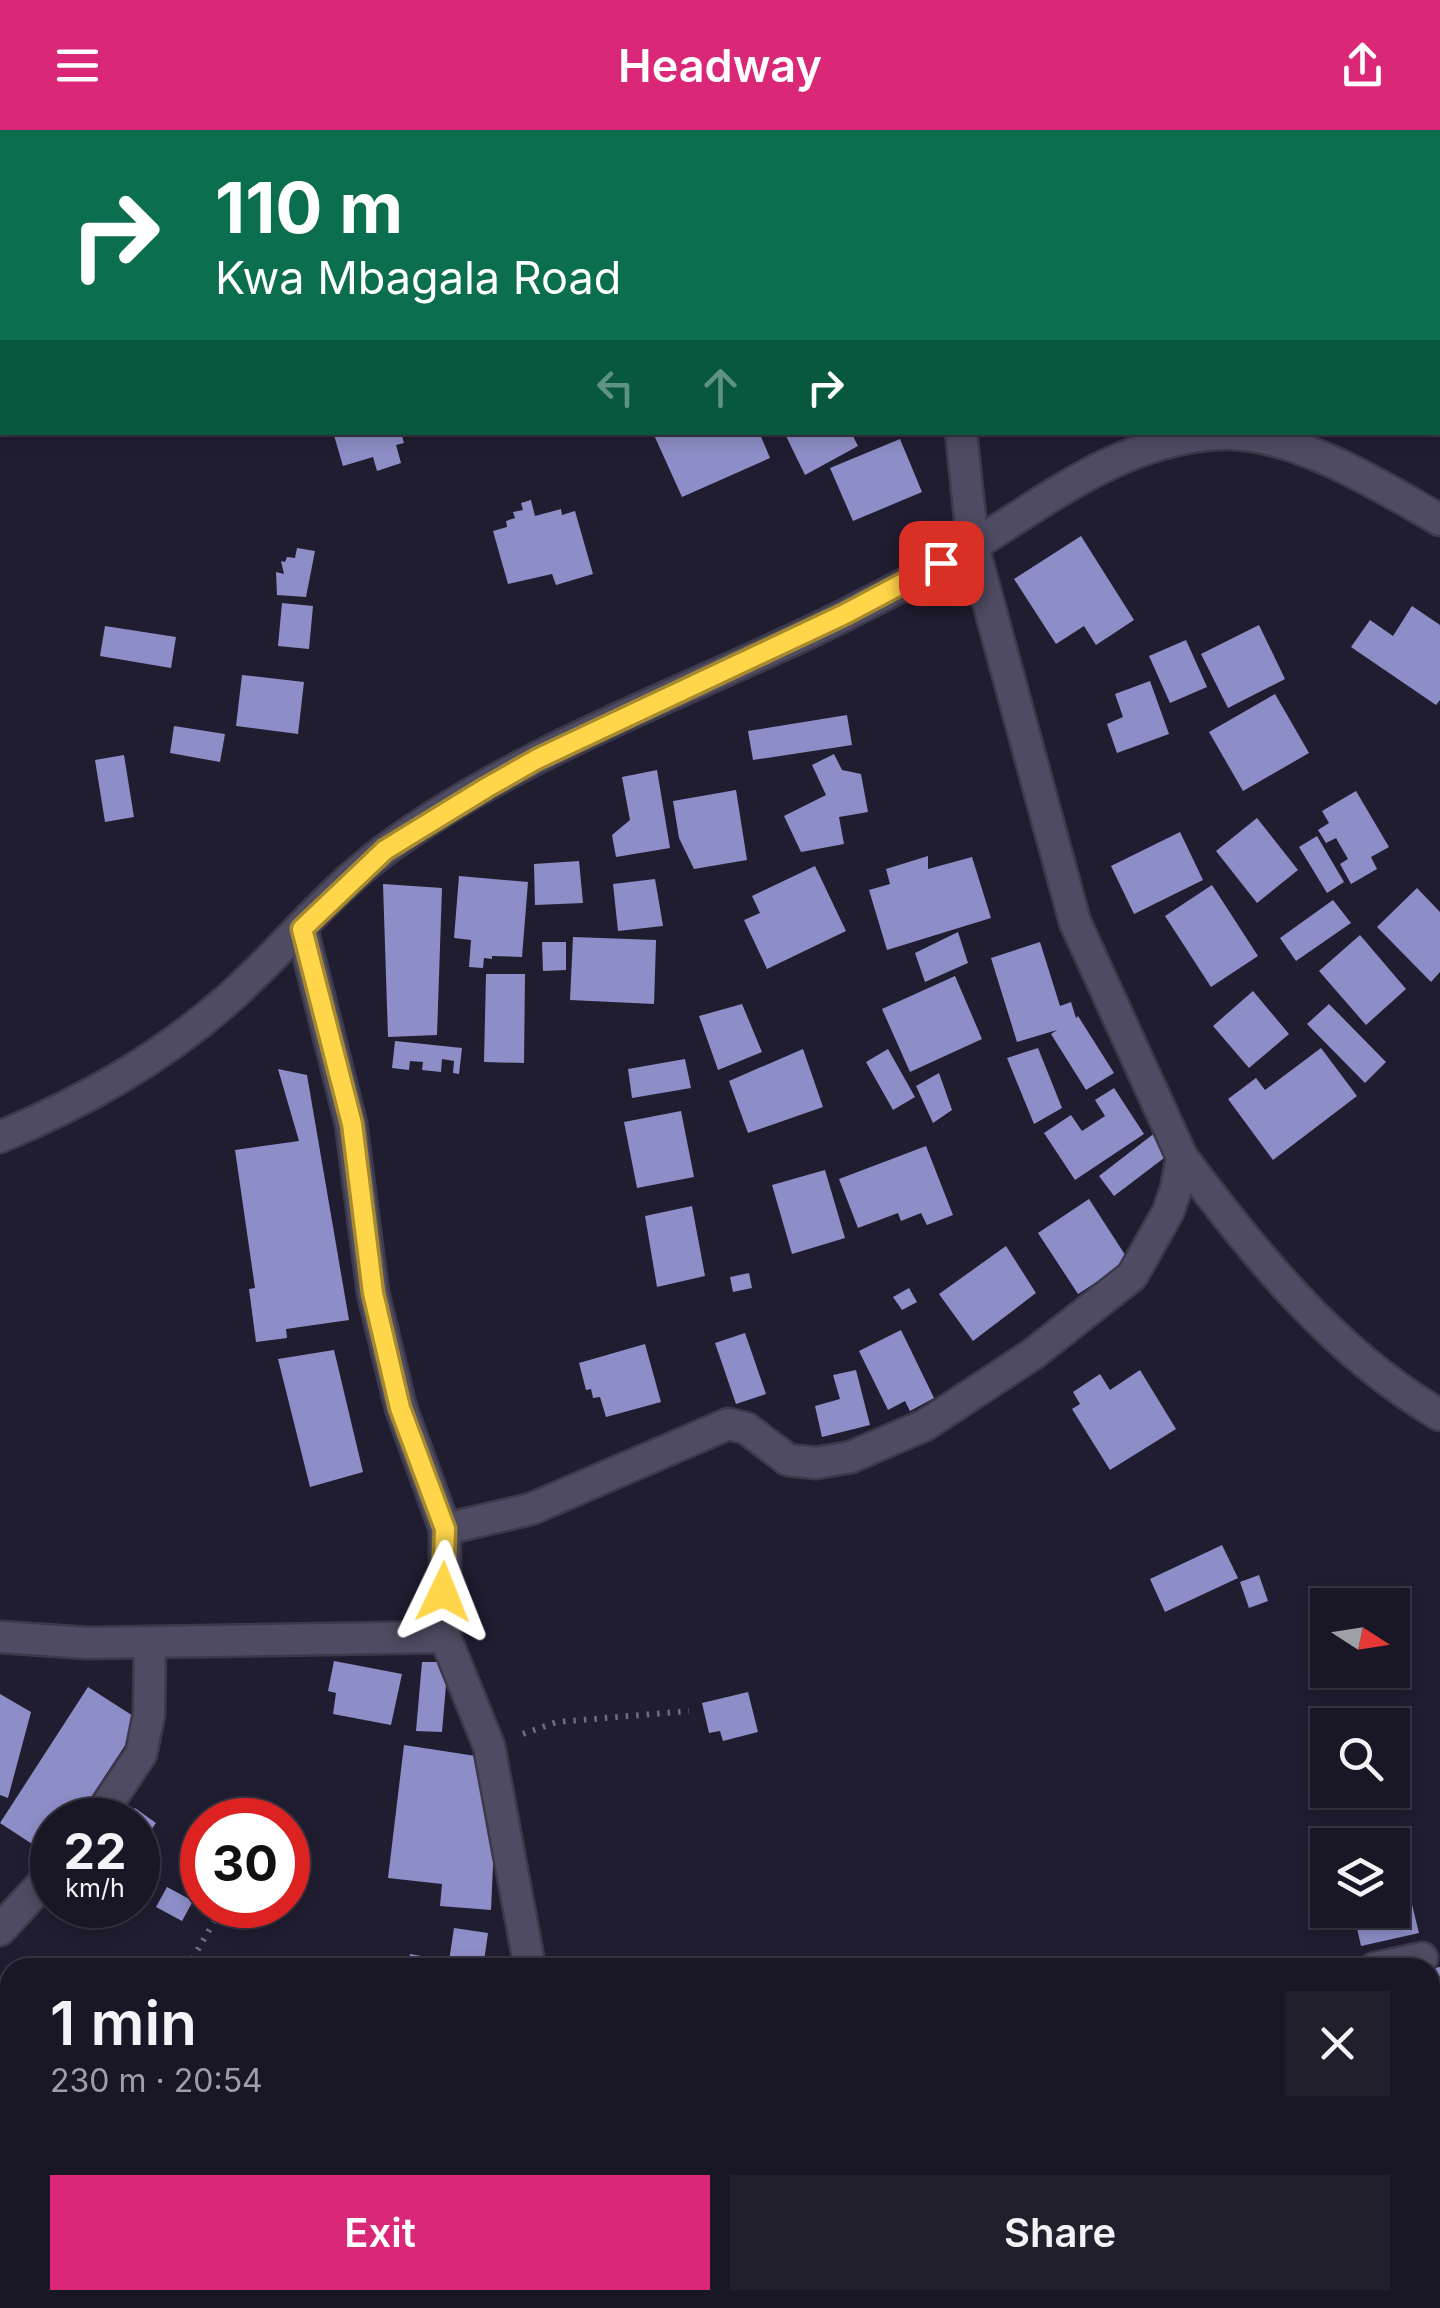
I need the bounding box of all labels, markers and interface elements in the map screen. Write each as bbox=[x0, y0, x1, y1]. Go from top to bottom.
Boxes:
icon: menu bbox=[50, 38, 105, 93]
text: Headway bbox=[618, 38, 822, 93]
icon: share bbox=[1335, 38, 1390, 93]
text: 110 m bbox=[215, 165, 403, 250]
icon: right bbox=[50, 170, 180, 300]
text: Kwa Mbagala Road bbox=[215, 250, 621, 305]
icon: left bbox=[588, 360, 643, 415]
icon: ahead bbox=[693, 360, 748, 415]
icon: right bbox=[798, 360, 853, 415]
pin bbox=[899, 521, 984, 606]
icon: arrive bbox=[914, 536, 969, 591]
position arrow bbox=[391, 1540, 495, 1644]
north arrow bbox=[1310, 1588, 1410, 1688]
map controls bbox=[1310, 1588, 1410, 1928]
button: search bbox=[1310, 1708, 1410, 1808]
speed limit sign: 30 bbox=[180, 1798, 310, 1928]
text: 22 bbox=[64, 1821, 127, 1881]
button: layers bbox=[1310, 1828, 1410, 1928]
text: km/h bbox=[65, 1873, 125, 1903]
text: 1 min bbox=[50, 1987, 197, 2059]
button: close bbox=[1285, 1991, 1390, 2096]
text: 230 m · 20:54 bbox=[50, 2061, 263, 2100]
button: Exit bbox=[50, 2175, 710, 2290]
button: Share bbox=[730, 2175, 1390, 2290]

